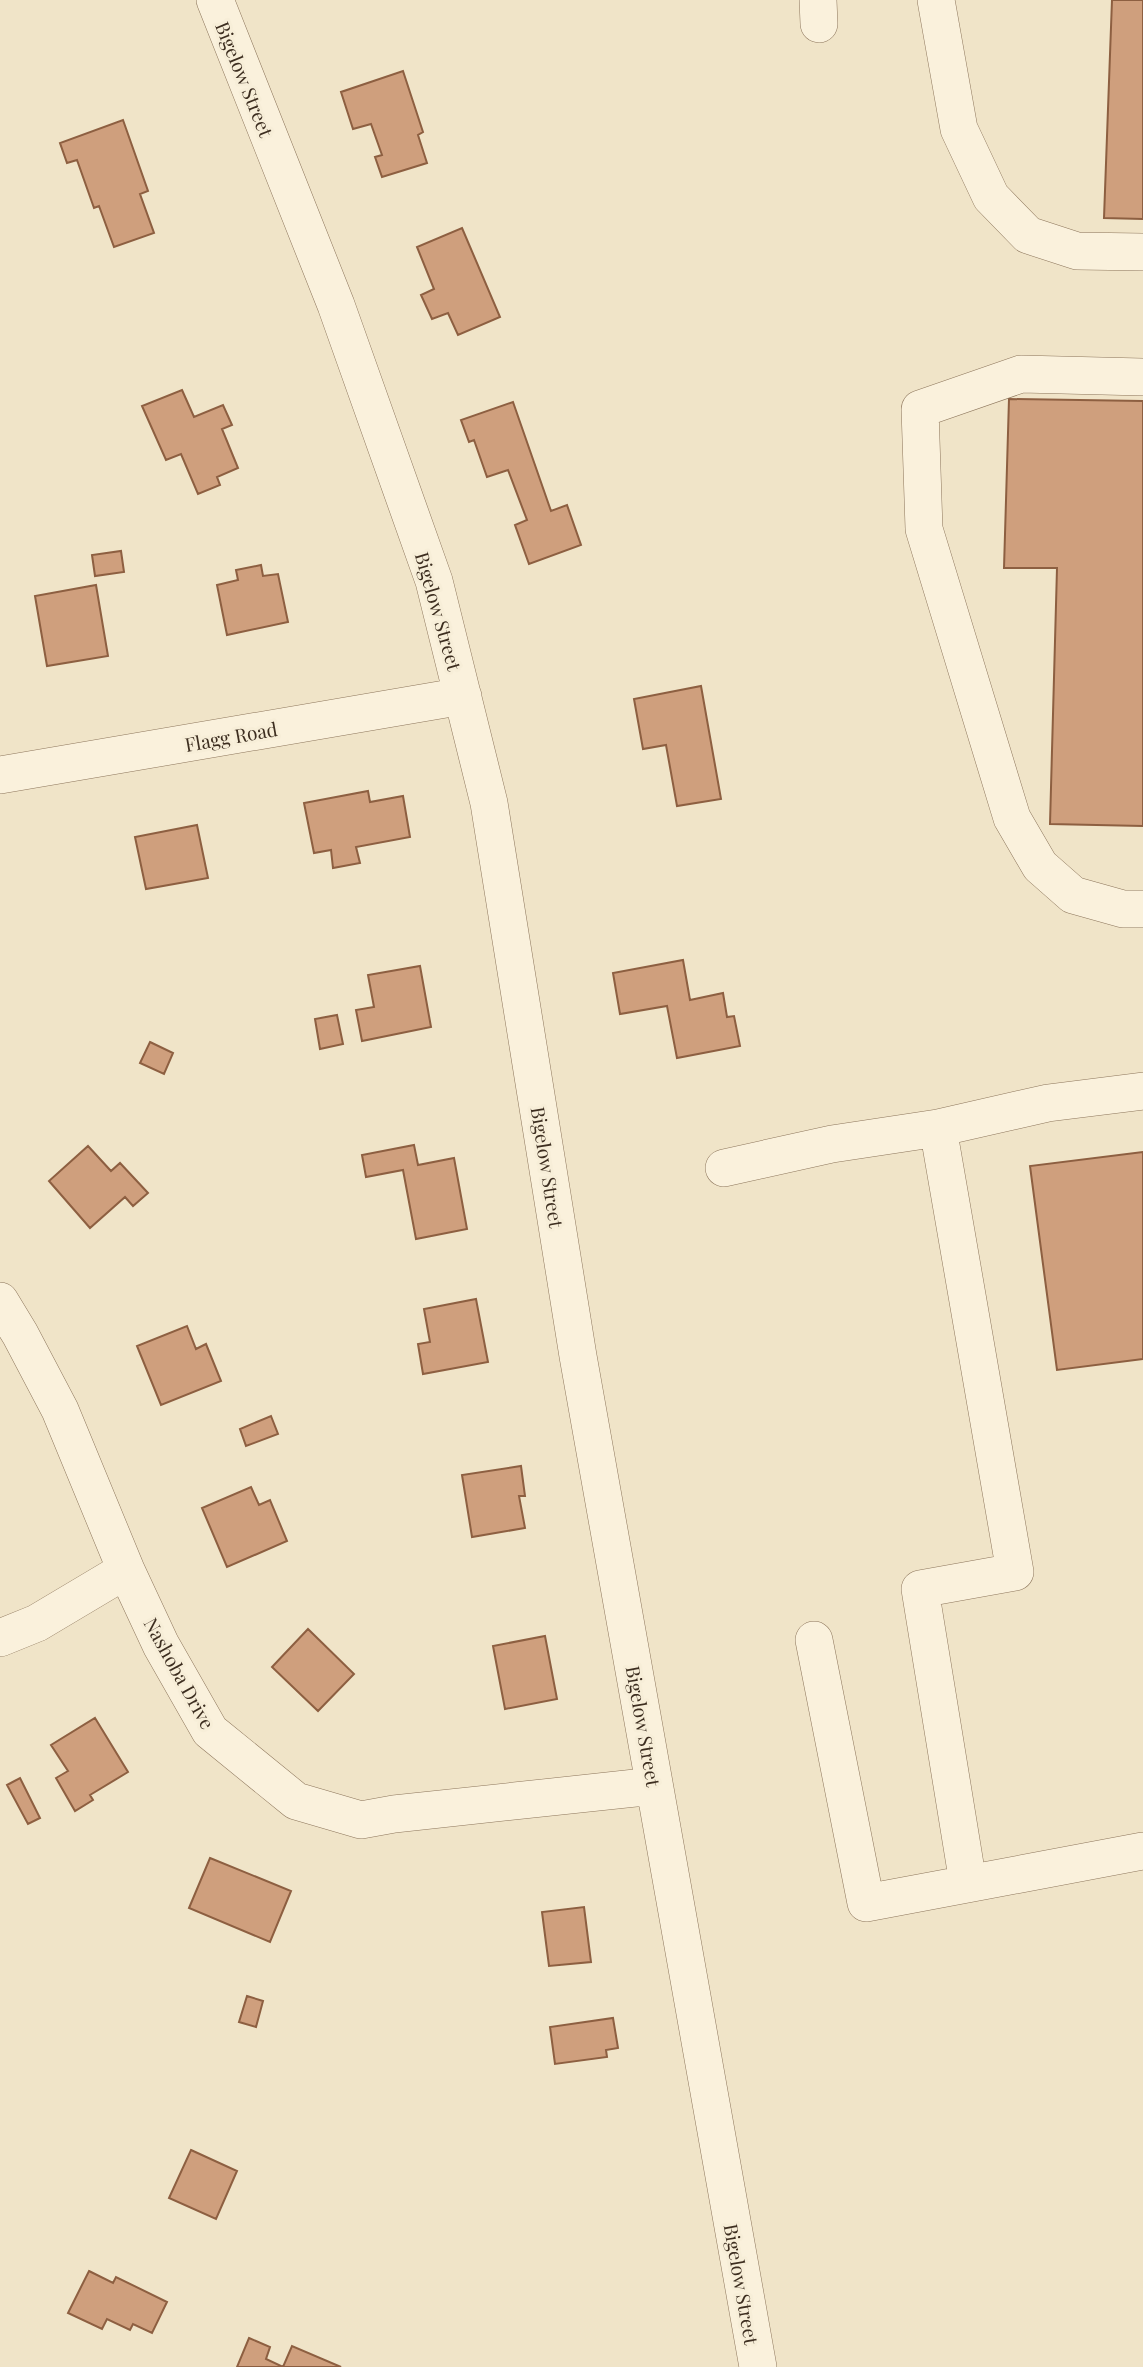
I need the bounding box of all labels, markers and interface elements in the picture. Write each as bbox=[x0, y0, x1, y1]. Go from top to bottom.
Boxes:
street label: Bigelow Street bbox=[210, 17, 280, 141]
street label: Bigelow Street bbox=[410, 549, 468, 674]
street label: Flagg Road bbox=[183, 715, 279, 757]
street label: Bigelow Street bbox=[526, 1105, 570, 1230]
street label: Nashoba Drive bbox=[139, 1613, 221, 1733]
street label: Bigelow Street bbox=[621, 1664, 667, 1789]
street label: Bigelow Street bbox=[719, 2222, 765, 2347]

